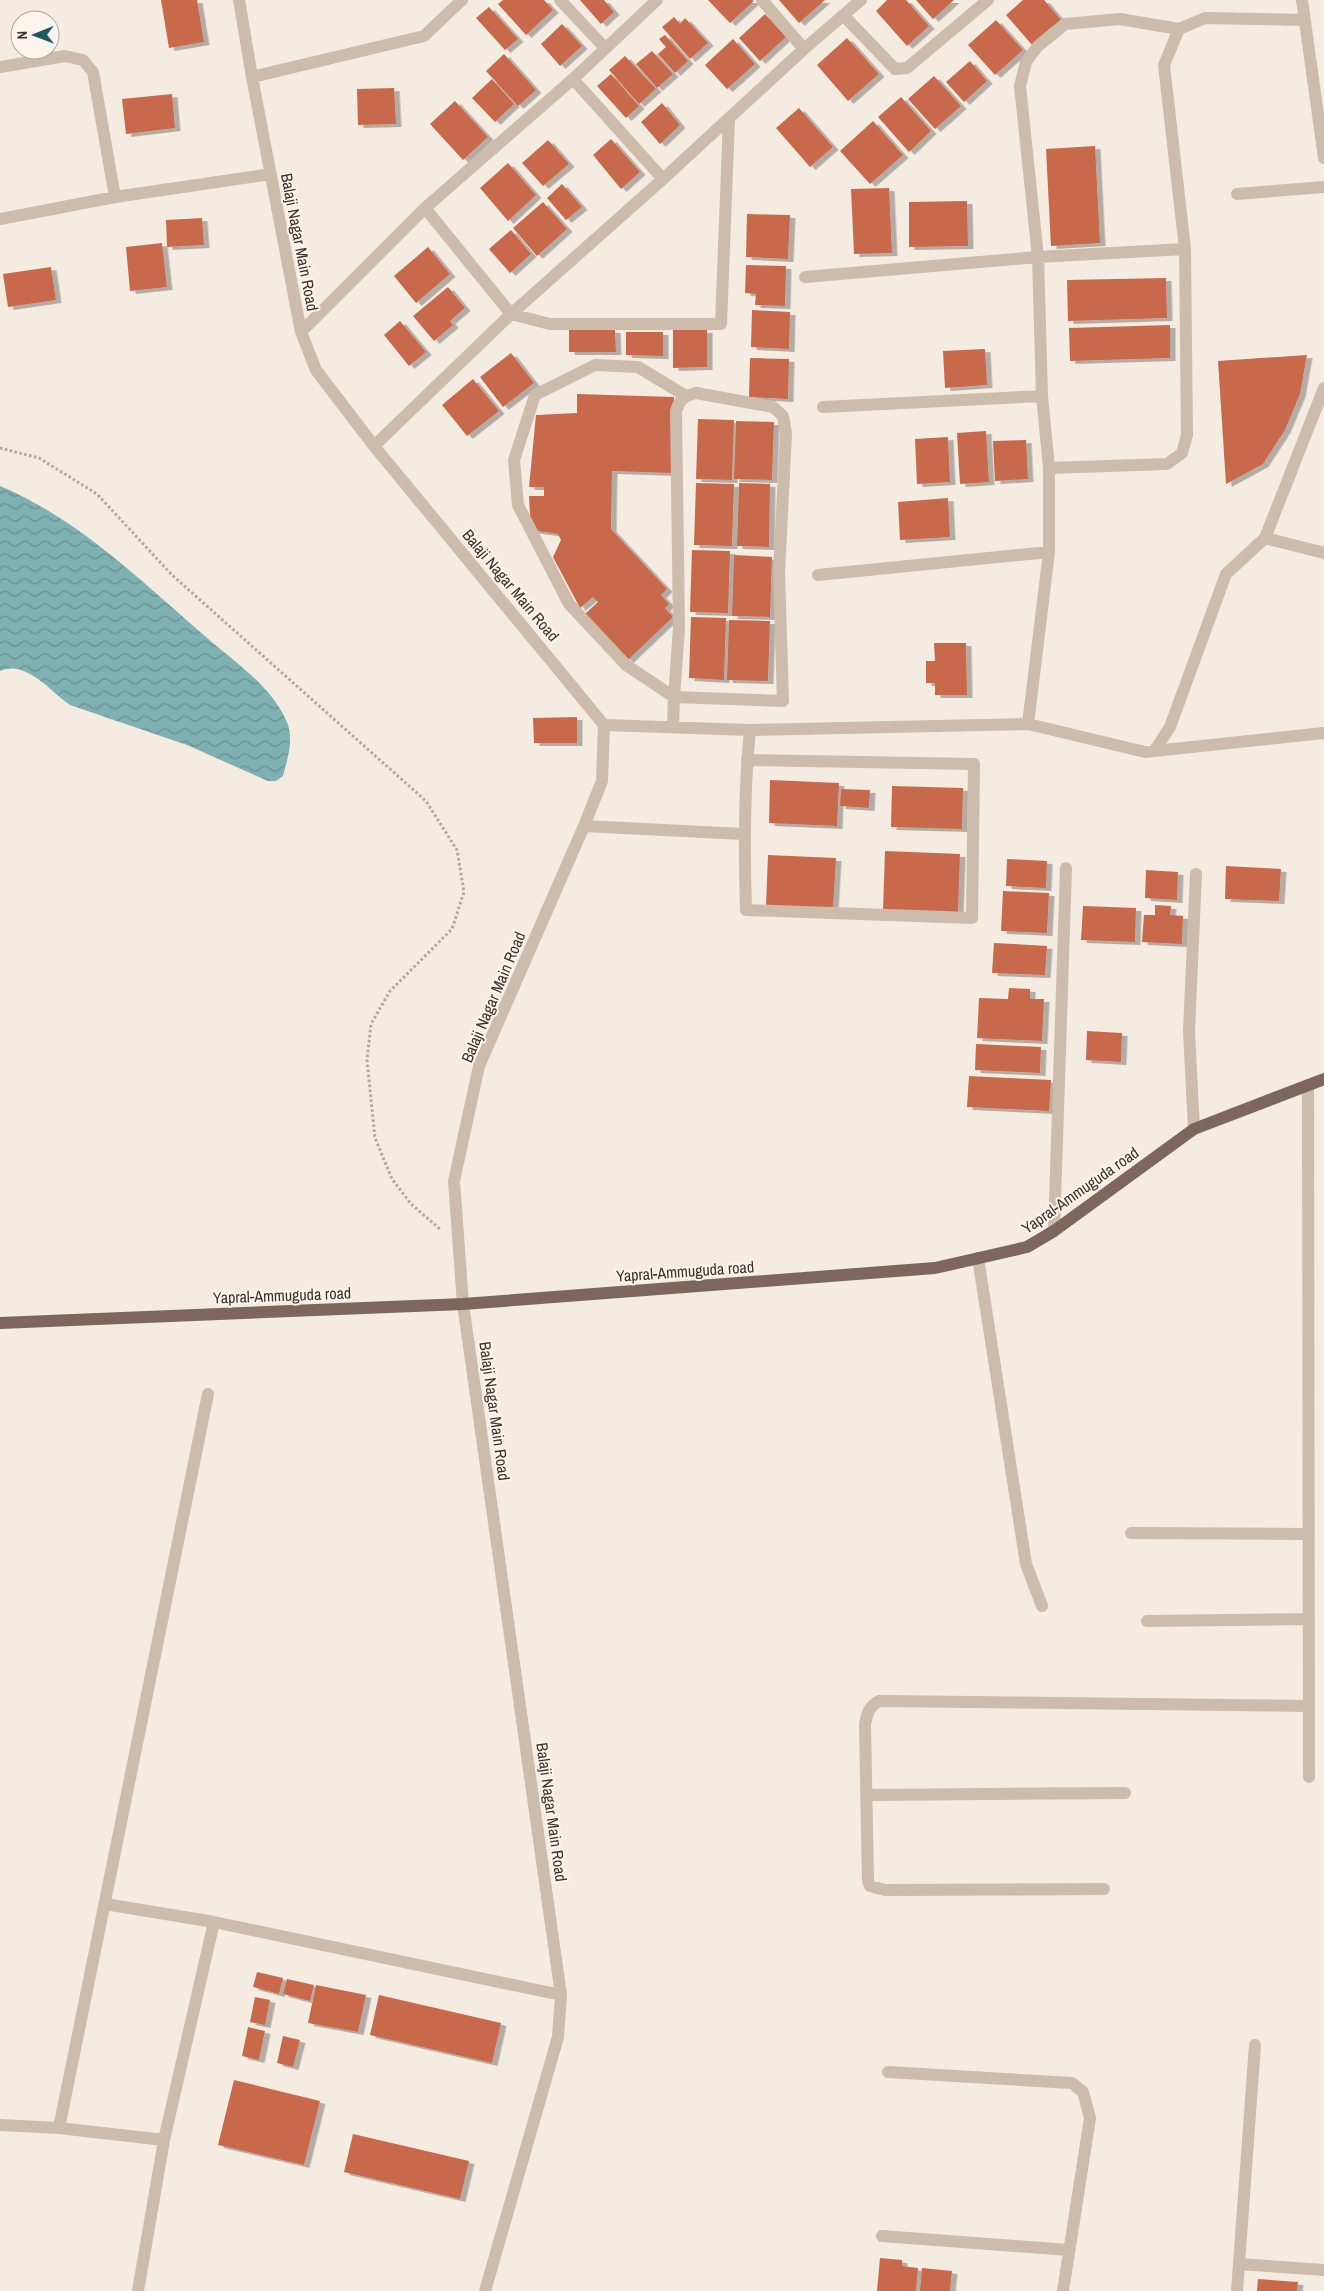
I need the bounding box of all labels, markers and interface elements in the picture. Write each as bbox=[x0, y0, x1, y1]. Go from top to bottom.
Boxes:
north arrow bbox=[10, 10, 60, 60]
text: N bbox=[13, 31, 31, 40]
street label: Balaji Nagar Main Road bbox=[276, 171, 324, 313]
street label: Balaji Nagar Main Road bbox=[458, 524, 564, 646]
street label: Balaji Nagar Main Road bbox=[456, 928, 530, 1066]
street label: Yapral-Ammuguda road bbox=[1017, 1141, 1143, 1239]
street label: Yapral-Ammuguda road bbox=[615, 1255, 755, 1287]
street label: Yapral-Ammuguda road bbox=[212, 1282, 352, 1308]
street label: Balaji Nagar Main Road bbox=[474, 1340, 516, 1482]
street label: Balaji Nagar Main Road bbox=[531, 1741, 573, 1883]

